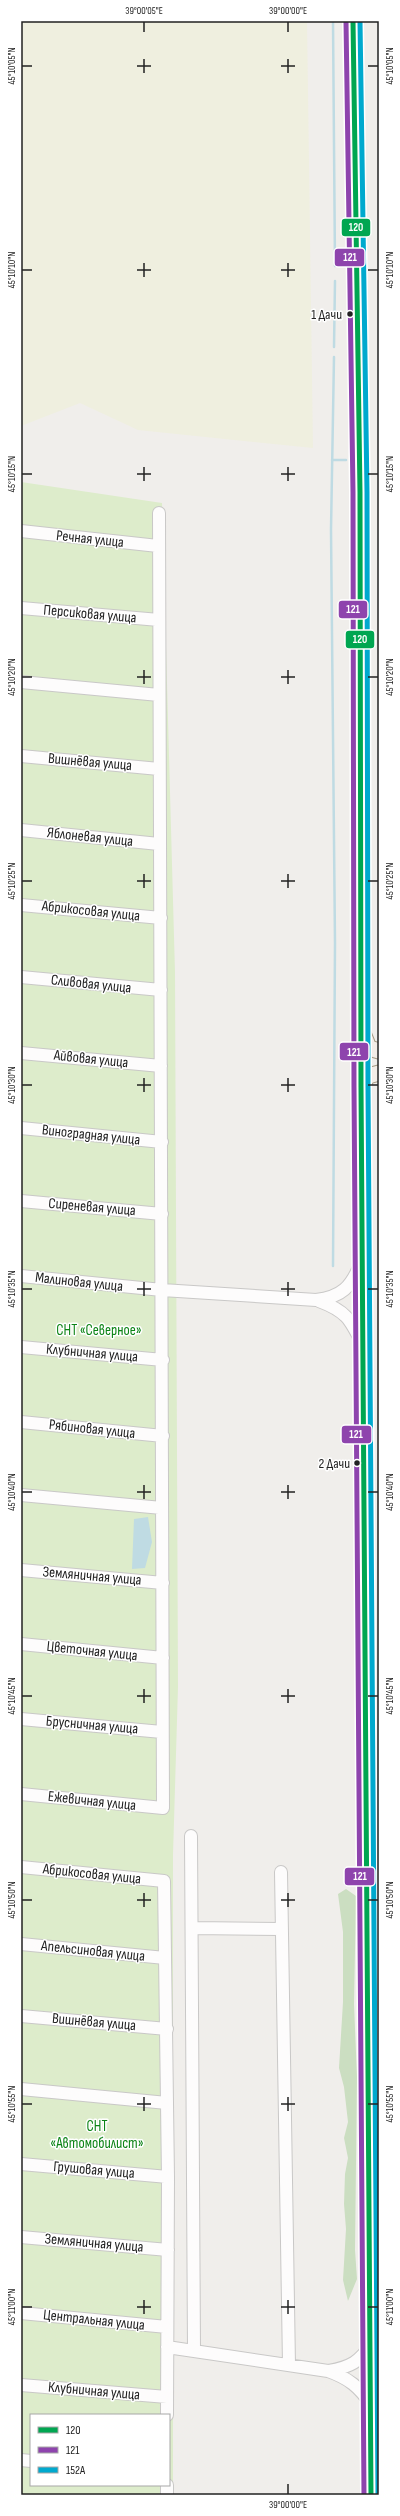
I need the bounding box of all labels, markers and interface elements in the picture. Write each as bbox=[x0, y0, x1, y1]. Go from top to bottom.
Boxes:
text: 39°00'05"E bbox=[125, 5, 163, 17]
text: 39°00'00"E bbox=[269, 5, 307, 17]
text: 45°10'05"N bbox=[6, 47, 18, 85]
text: 45°10'05"N bbox=[384, 47, 396, 85]
line badge: 120 bbox=[341, 218, 371, 237]
text: 120 bbox=[349, 221, 363, 234]
line badge: 121 bbox=[334, 248, 365, 267]
text: 121 bbox=[343, 251, 357, 264]
text: 45°10'10"N bbox=[6, 252, 18, 288]
text: 45°10'10"N bbox=[384, 252, 396, 288]
place label: 1 Дачи bbox=[311, 306, 342, 323]
marker: 1 Дачи bbox=[345, 309, 355, 319]
text: 45°10'15"N bbox=[6, 456, 18, 492]
text: 45°10'15"N bbox=[384, 456, 396, 492]
street label: Речная улица bbox=[55, 526, 125, 552]
street label: Персиковая улица bbox=[43, 600, 138, 628]
line badge: 121 bbox=[338, 600, 368, 619]
text: 121 bbox=[346, 603, 360, 616]
line badge: 120 bbox=[345, 630, 375, 649]
text: 120 bbox=[353, 633, 367, 646]
text: 45°10'20"N bbox=[6, 658, 18, 696]
text: 45°10'20"N bbox=[384, 658, 396, 696]
street label: Вишнёвая улица bbox=[47, 749, 133, 775]
street label: Яблоневая улица bbox=[46, 823, 134, 851]
text: 45°10'25"N bbox=[6, 863, 18, 899]
text: 45°10'25"N bbox=[384, 863, 396, 899]
street label: Абрикосовая улица bbox=[40, 896, 141, 926]
street label: Сливовая улица bbox=[50, 970, 132, 998]
line badge: 121 bbox=[339, 1042, 369, 1061]
street label: Айвовая улица bbox=[52, 1046, 129, 1072]
text: 121 bbox=[347, 1046, 361, 1059]
text: 45°10'30"N bbox=[6, 1066, 18, 1104]
text: 45°10'30"N bbox=[384, 1066, 396, 1104]
street label: Виноградная улица bbox=[41, 1120, 141, 1150]
street label: Сиреневая улица bbox=[48, 1194, 137, 1220]
street label: Малиновая улица bbox=[34, 1268, 124, 1296]
text: 45°10'35"N bbox=[6, 1271, 18, 1307]
text: 45°10'35"N bbox=[384, 1271, 396, 1307]
park label: СНТ «Северное» bbox=[56, 1321, 142, 1340]
street label: Клубничная улица bbox=[45, 1340, 139, 1367]
street label: Рябиновая улица bbox=[48, 1415, 136, 1443]
line badge: 121 bbox=[341, 1425, 372, 1444]
text: 121 bbox=[349, 1428, 363, 1441]
place label: 2 Дачи bbox=[318, 1455, 350, 1472]
marker: 2 Дачи bbox=[352, 1458, 362, 1468]
text: 45°10'40"N bbox=[6, 1473, 18, 1511]
text: 45°10'40"N bbox=[384, 1473, 396, 1511]
street label: Земляничная улица bbox=[42, 1562, 142, 1590]
street label: Цветочная улица bbox=[46, 1637, 139, 1665]
text: 45°10'45"N bbox=[6, 1678, 18, 1714]
text: 45°10'45"N bbox=[384, 1678, 396, 1714]
street label: Брусничная улица bbox=[45, 1712, 139, 1739]
street label: Ежевичная улица bbox=[47, 1787, 137, 1815]
street label: Абрикосовая улица bbox=[41, 1859, 142, 1889]
line badge: 121 bbox=[344, 1867, 375, 1886]
text: 121 bbox=[353, 1870, 367, 1883]
text: 45°10'50"N bbox=[6, 1881, 18, 1919]
text: 45°10'50"N bbox=[384, 1881, 396, 1919]
street label: Апельсиновая улица bbox=[39, 1936, 146, 1966]
street label: Вишнёвая улица bbox=[51, 2009, 137, 2035]
text: 45°10'55"N bbox=[6, 2086, 18, 2122]
text: 45°10'55"N bbox=[384, 2086, 396, 2122]
park label: СНТ «Автомобилист» bbox=[50, 2117, 144, 2153]
street label: Грушовая улица bbox=[53, 2157, 136, 2183]
street label: Земляничная улица bbox=[44, 2229, 144, 2257]
text: 45°11'00"N bbox=[6, 2289, 18, 2325]
text: 45°11'00"N bbox=[384, 2289, 396, 2325]
street label: Центральная улица bbox=[42, 2305, 146, 2335]
street label: Клубничная улица bbox=[47, 2378, 141, 2405]
legend bbox=[30, 2414, 170, 2486]
text: 120 bbox=[66, 2423, 81, 2438]
text: 121 bbox=[66, 2443, 80, 2458]
text: 152A bbox=[66, 2463, 86, 2478]
text: 39°00'00"E bbox=[269, 2499, 307, 2511]

